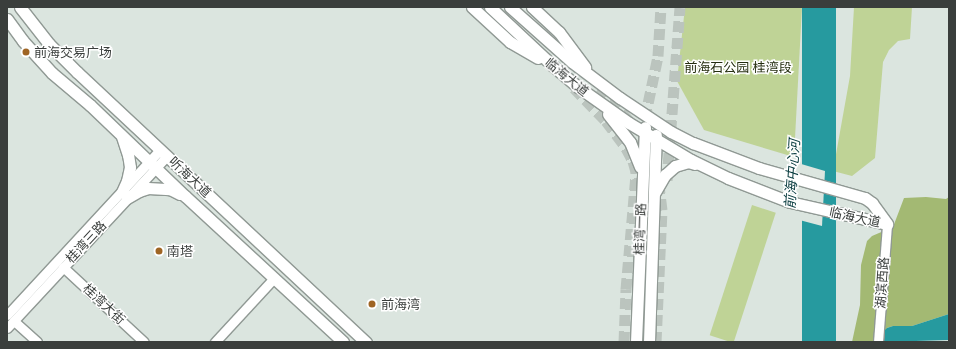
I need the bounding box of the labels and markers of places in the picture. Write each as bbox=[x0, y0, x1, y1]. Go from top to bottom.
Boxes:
place label: 前海交易广场 bbox=[34, 44, 112, 60]
marker: 前海交易广场 bbox=[21, 47, 31, 57]
place label: 南塔 bbox=[167, 243, 193, 259]
marker: 南塔 bbox=[154, 246, 164, 256]
place label: 前海湾 bbox=[381, 296, 420, 312]
marker: 前海湾 bbox=[366, 298, 378, 310]

